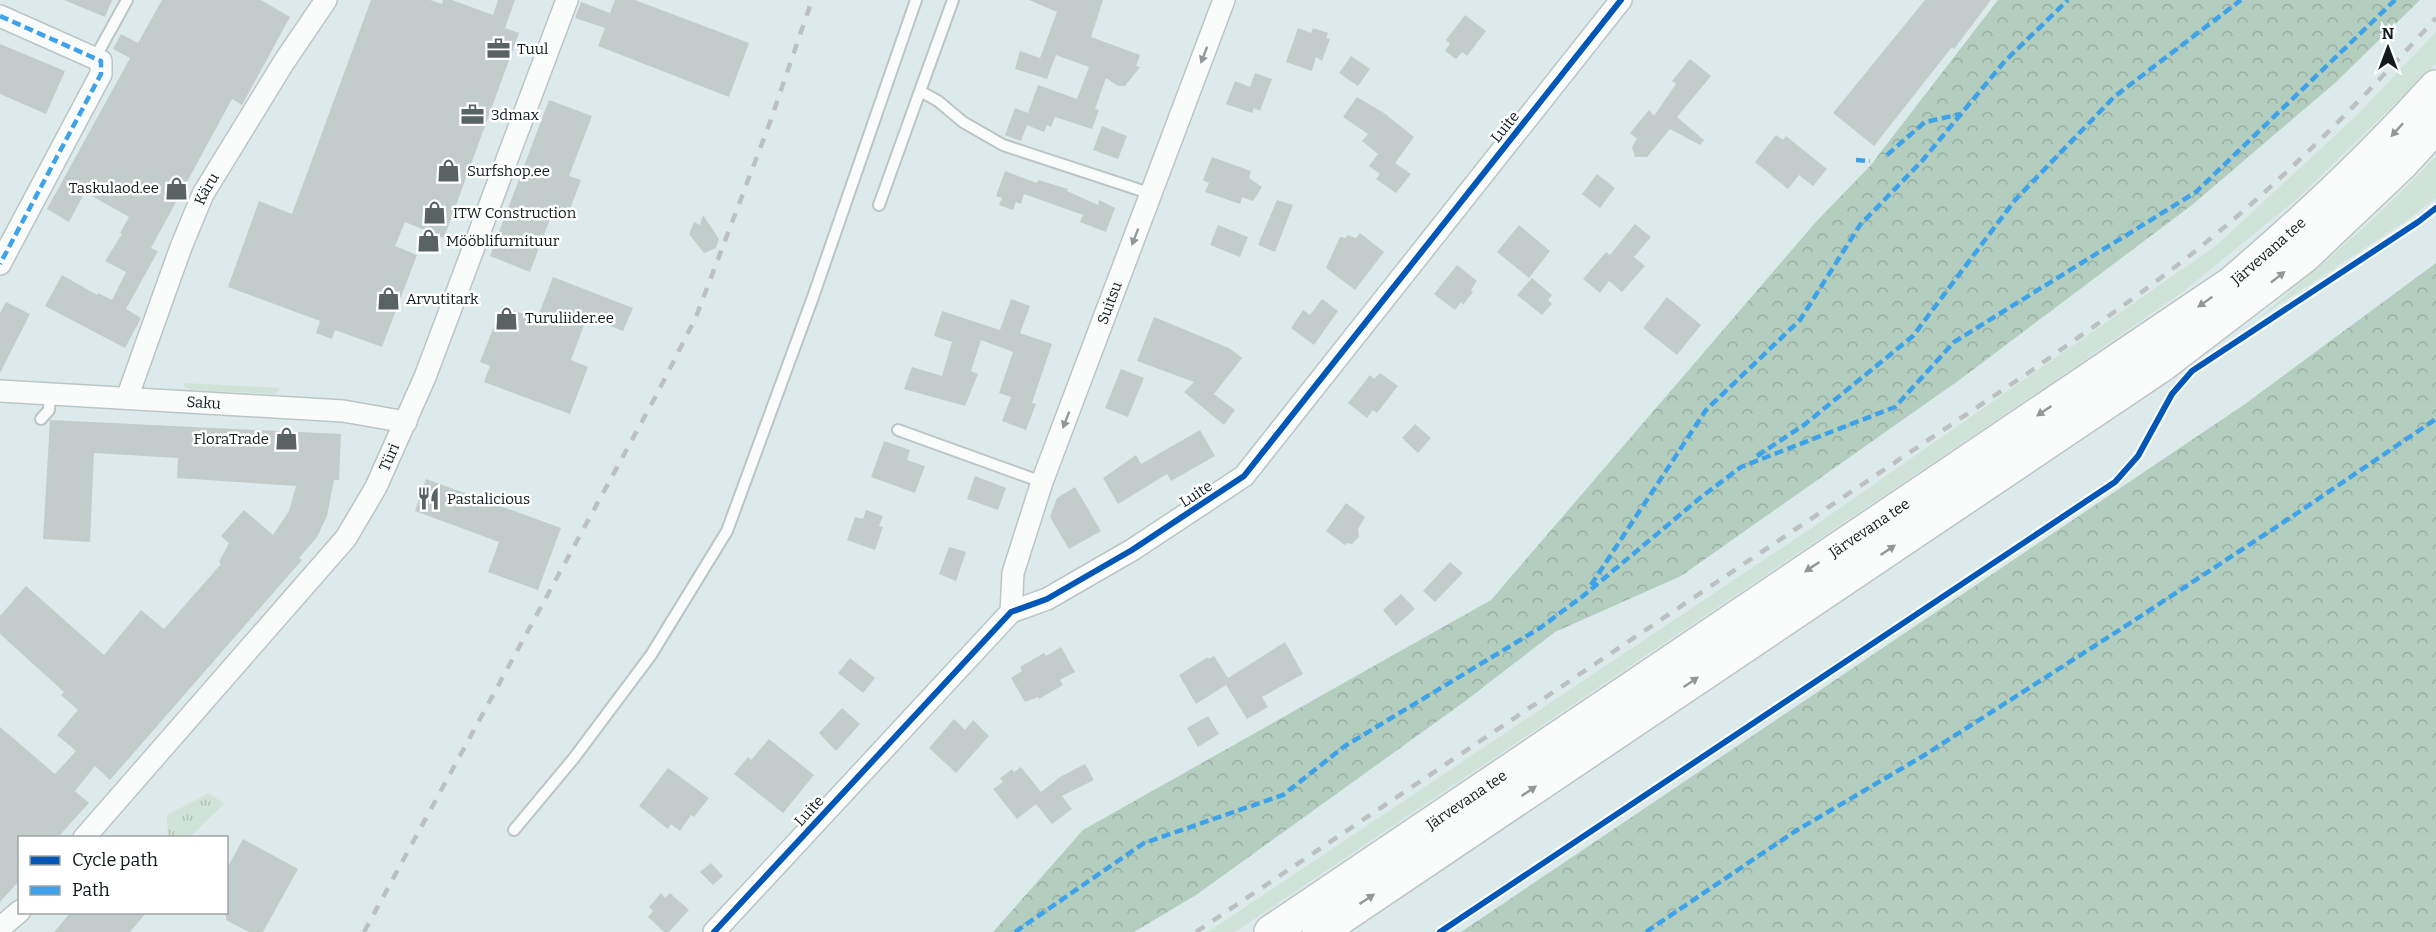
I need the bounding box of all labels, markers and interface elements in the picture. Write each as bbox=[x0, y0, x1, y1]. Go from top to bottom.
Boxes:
north arrow bbox=[2358, 18, 2418, 78]
text: N bbox=[2382, 24, 2394, 43]
office icon: Tuul bbox=[486, 36, 512, 62]
place label: Tuul bbox=[517, 40, 548, 58]
one-way arrow bbox=[1198, 46, 1208, 64]
office icon: 3dmax bbox=[460, 102, 486, 128]
place label: 3dmax bbox=[491, 106, 540, 124]
street label: Luite bbox=[1487, 108, 1523, 146]
one-way arrow bbox=[2390, 123, 2404, 138]
shop icon: Surfshop.ee bbox=[436, 158, 462, 184]
place label: Surfshop.ee bbox=[467, 162, 550, 180]
street label: Käru bbox=[191, 169, 223, 207]
shop icon: Taskulaod.ee bbox=[164, 175, 190, 201]
place label: Taskulaod.ee bbox=[69, 179, 159, 197]
shop icon: ITW Construction bbox=[422, 200, 448, 226]
place label: ITW Construction bbox=[453, 204, 577, 222]
street label: Järvevana tee bbox=[2227, 214, 2309, 289]
shop icon: Mööblifurnituur bbox=[415, 228, 441, 254]
one-way arrow bbox=[1130, 229, 1140, 247]
place label: Mööblifurnituur bbox=[446, 232, 560, 250]
one-way arrow bbox=[2270, 271, 2286, 284]
street label: Suitsu bbox=[1093, 279, 1126, 327]
shop icon: Arvutitark bbox=[375, 286, 401, 312]
place label: Arvutitark bbox=[406, 290, 479, 308]
one-way arrow bbox=[2197, 296, 2213, 308]
shop icon: Turuliider.ee bbox=[494, 305, 520, 331]
place label: Turuliider.ee bbox=[525, 309, 614, 327]
street label: Saku bbox=[186, 393, 221, 413]
one-way arrow bbox=[2035, 406, 2052, 417]
one-way arrow bbox=[1061, 411, 1071, 429]
shop icon: FloraTrade bbox=[274, 426, 300, 452]
place label: FloraTrade bbox=[194, 430, 269, 448]
street label: Türi bbox=[375, 440, 404, 474]
street label: Luite bbox=[1176, 477, 1216, 511]
restaurant icon: Pastalicious bbox=[416, 486, 442, 512]
place label: Pastalicious bbox=[447, 490, 530, 508]
street label: Järvevana tee bbox=[1825, 494, 1913, 562]
one-way arrow bbox=[1879, 544, 1896, 555]
one-way arrow bbox=[1805, 561, 1821, 573]
one-way arrow bbox=[1683, 677, 1699, 688]
street label: Järvevana tee bbox=[1422, 766, 1510, 834]
one-way arrow bbox=[1521, 785, 1537, 796]
street label: Luite bbox=[790, 792, 828, 830]
legend bbox=[18, 836, 228, 914]
text: Cycle path bbox=[72, 849, 158, 871]
text: Path bbox=[72, 879, 110, 901]
one-way arrow bbox=[1359, 894, 1375, 905]

